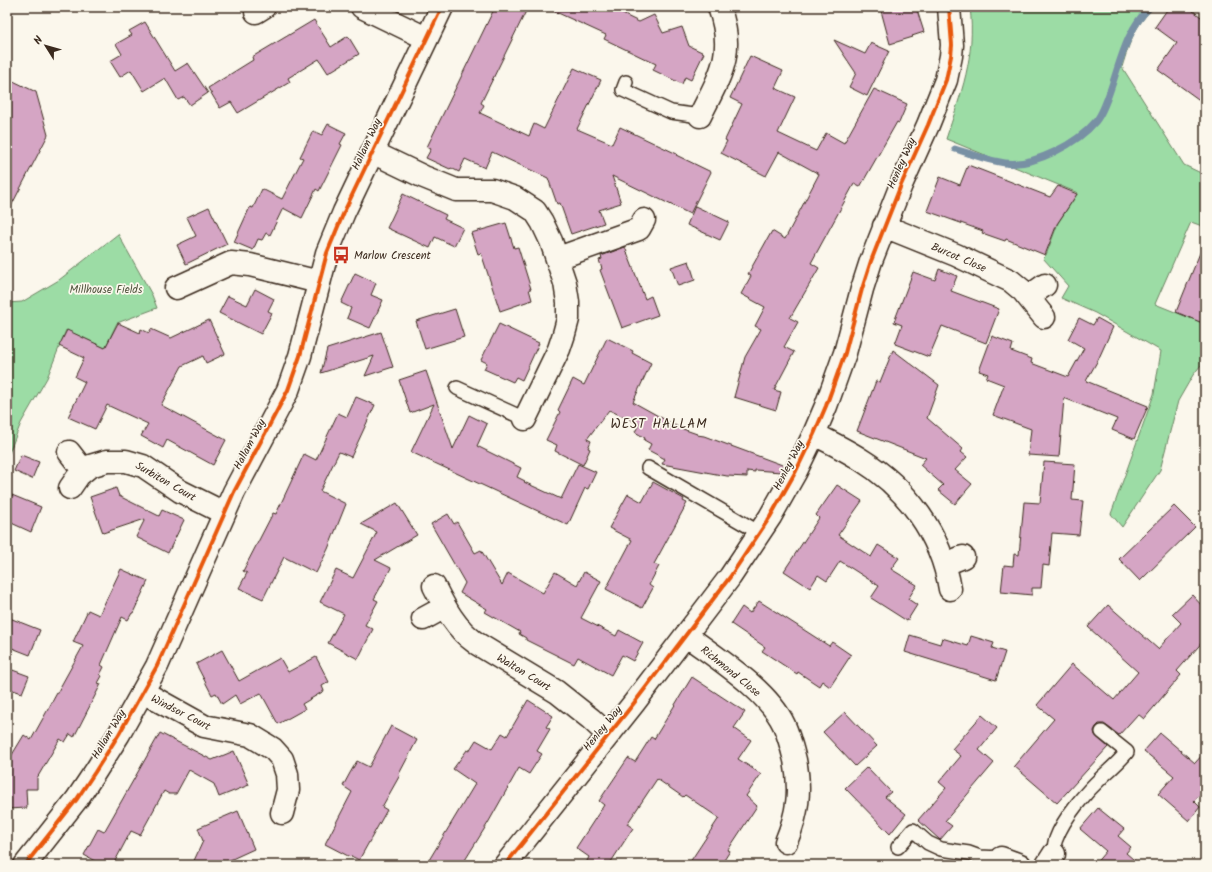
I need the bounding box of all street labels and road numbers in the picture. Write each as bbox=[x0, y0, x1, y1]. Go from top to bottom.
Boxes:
street label: Hallam Way bbox=[347, 115, 387, 173]
street label: Henley Way bbox=[883, 134, 922, 192]
street label: Burcot Close bbox=[928, 238, 989, 278]
street label: Hallam Way bbox=[229, 415, 271, 473]
street label: Henley Way bbox=[769, 436, 810, 494]
street label: Surbiton Court bbox=[132, 457, 200, 507]
street label: Richmond Close bbox=[696, 642, 765, 702]
street label: Walton Court bbox=[493, 650, 555, 697]
street label: Windsor Court bbox=[147, 690, 214, 736]
street label: Henley Way bbox=[579, 701, 627, 755]
street label: Hallam Way bbox=[87, 706, 131, 763]

